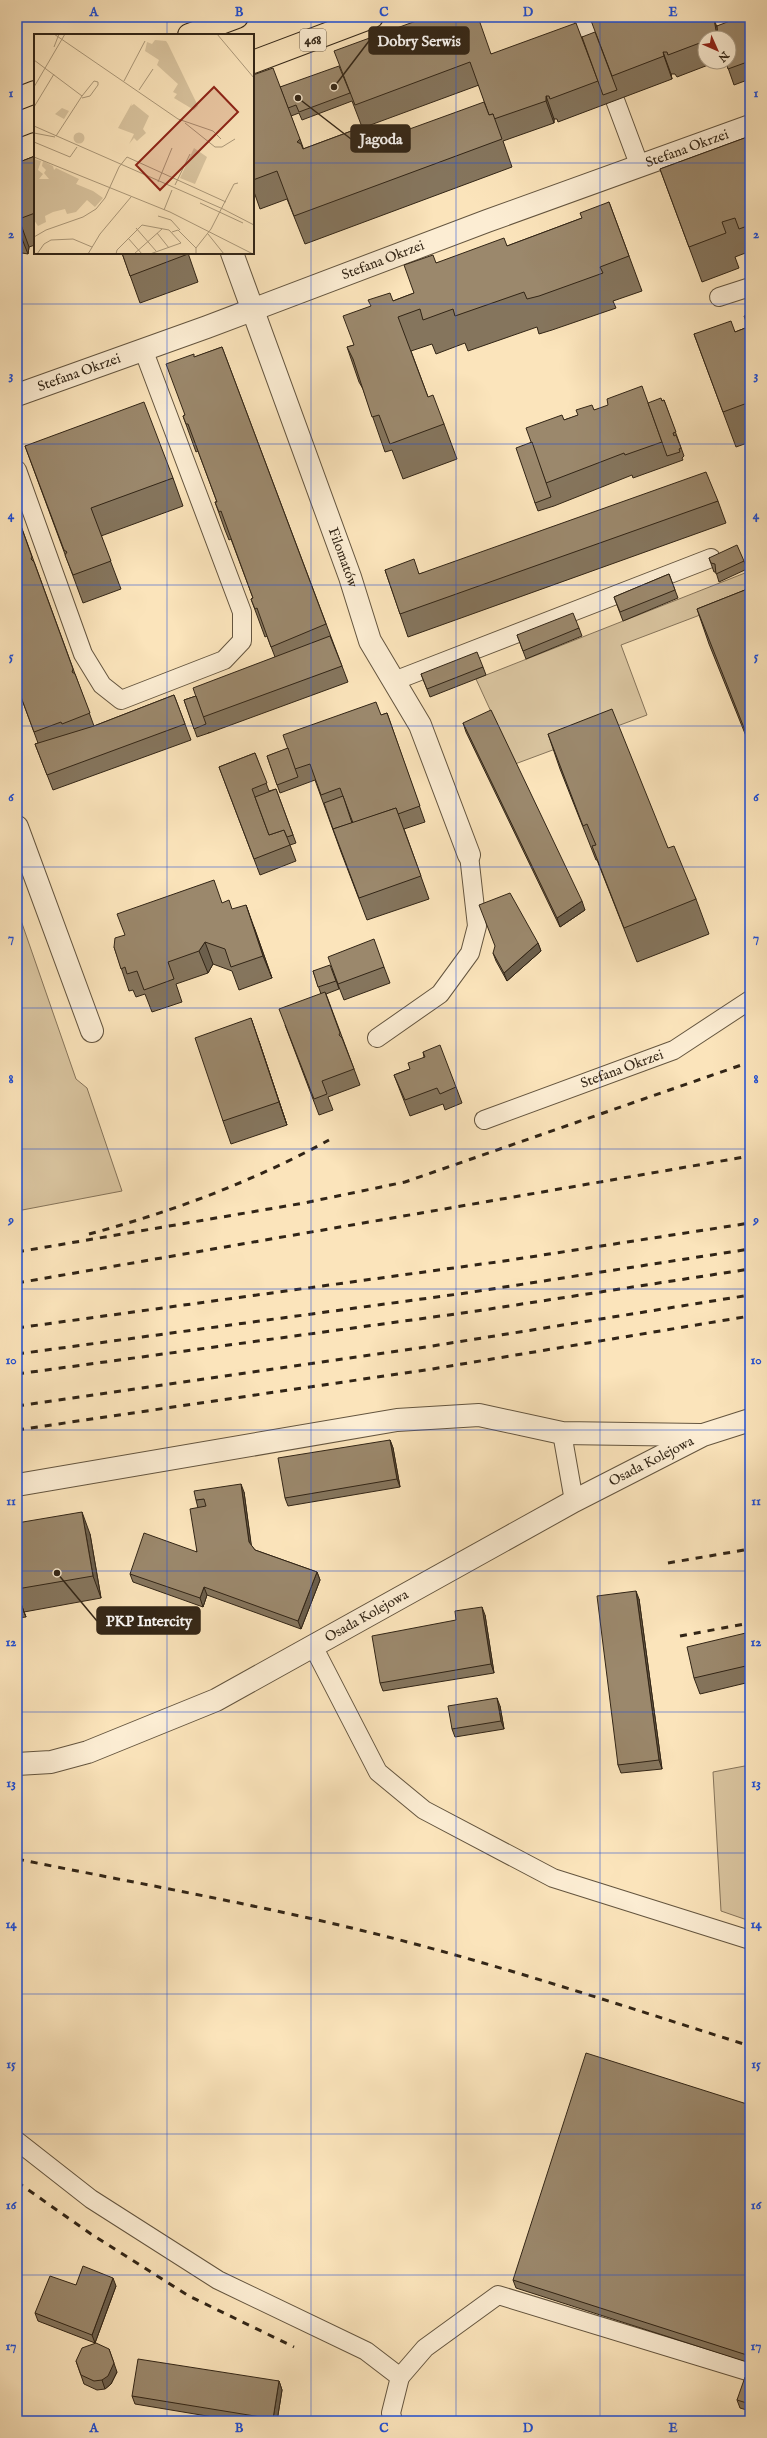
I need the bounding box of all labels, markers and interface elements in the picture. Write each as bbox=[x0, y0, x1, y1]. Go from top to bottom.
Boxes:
text: A bbox=[89, 4, 100, 21]
text: B bbox=[235, 4, 244, 21]
text: C bbox=[379, 4, 389, 21]
text: D bbox=[523, 4, 534, 21]
text: E bbox=[668, 4, 678, 21]
callout: Dobry Serwis bbox=[369, 27, 469, 54]
road number: 468 bbox=[300, 29, 326, 51]
north arrow bbox=[697, 30, 737, 70]
text: Dobry Serwis bbox=[377, 32, 461, 51]
inset map bbox=[34, 34, 254, 254]
text: N bbox=[715, 47, 732, 65]
text: 1 bbox=[9, 85, 14, 102]
text: 1 bbox=[754, 85, 759, 102]
callout: Jagoda bbox=[351, 125, 410, 152]
street label: Stefana Okrzei bbox=[643, 125, 731, 172]
text: Jagoda bbox=[358, 130, 403, 149]
text: 2 bbox=[8, 226, 14, 243]
text: 2 bbox=[753, 226, 759, 243]
street label: Stefana Okrzei bbox=[339, 236, 427, 284]
street label: Stefana Okrzei bbox=[35, 350, 123, 396]
text: 3 bbox=[9, 367, 14, 384]
text: 3 bbox=[754, 367, 759, 384]
text: 4 bbox=[8, 507, 15, 524]
text: 4 bbox=[753, 507, 760, 524]
street label: Filomatów bbox=[324, 525, 362, 590]
text: 5 bbox=[9, 648, 14, 665]
text: 5 bbox=[754, 648, 759, 665]
text: 6 bbox=[8, 789, 14, 806]
text: 6 bbox=[753, 789, 759, 806]
text: 7 bbox=[8, 930, 14, 947]
text: 7 bbox=[753, 930, 759, 947]
street label: Stefana Okrzei bbox=[578, 1046, 666, 1093]
text: 8 bbox=[8, 1071, 14, 1088]
text: 8 bbox=[753, 1071, 759, 1088]
text: 9 bbox=[7, 1212, 14, 1229]
text: 9 bbox=[752, 1212, 759, 1229]
text: 10 bbox=[5, 1352, 17, 1369]
text: 10 bbox=[750, 1352, 762, 1369]
street label: Osada Kolejowa bbox=[606, 1432, 698, 1491]
text: 11 bbox=[6, 1493, 16, 1510]
text: 11 bbox=[751, 1493, 761, 1510]
street label: Osada Kolejowa bbox=[322, 1585, 413, 1647]
callout: PKP Intercity bbox=[97, 1607, 200, 1634]
text: PKP Intercity bbox=[106, 1612, 193, 1631]
text: 12 bbox=[6, 1634, 16, 1651]
text: 12 bbox=[751, 1634, 761, 1651]
text: 13 bbox=[6, 1775, 16, 1792]
text: 13 bbox=[751, 1775, 761, 1792]
text: 14 bbox=[5, 1916, 17, 1933]
text: 14 bbox=[750, 1916, 762, 1933]
text: 15 bbox=[6, 2056, 16, 2073]
text: 15 bbox=[751, 2056, 761, 2073]
text: 16 bbox=[6, 2197, 17, 2214]
text: 16 bbox=[751, 2197, 762, 2214]
text: 17 bbox=[6, 2338, 16, 2355]
text: 17 bbox=[751, 2338, 761, 2355]
text: A bbox=[89, 2420, 100, 2437]
text: B bbox=[235, 2420, 244, 2437]
text: C bbox=[379, 2420, 389, 2437]
text: D bbox=[523, 2420, 534, 2437]
text: E bbox=[668, 2420, 678, 2437]

